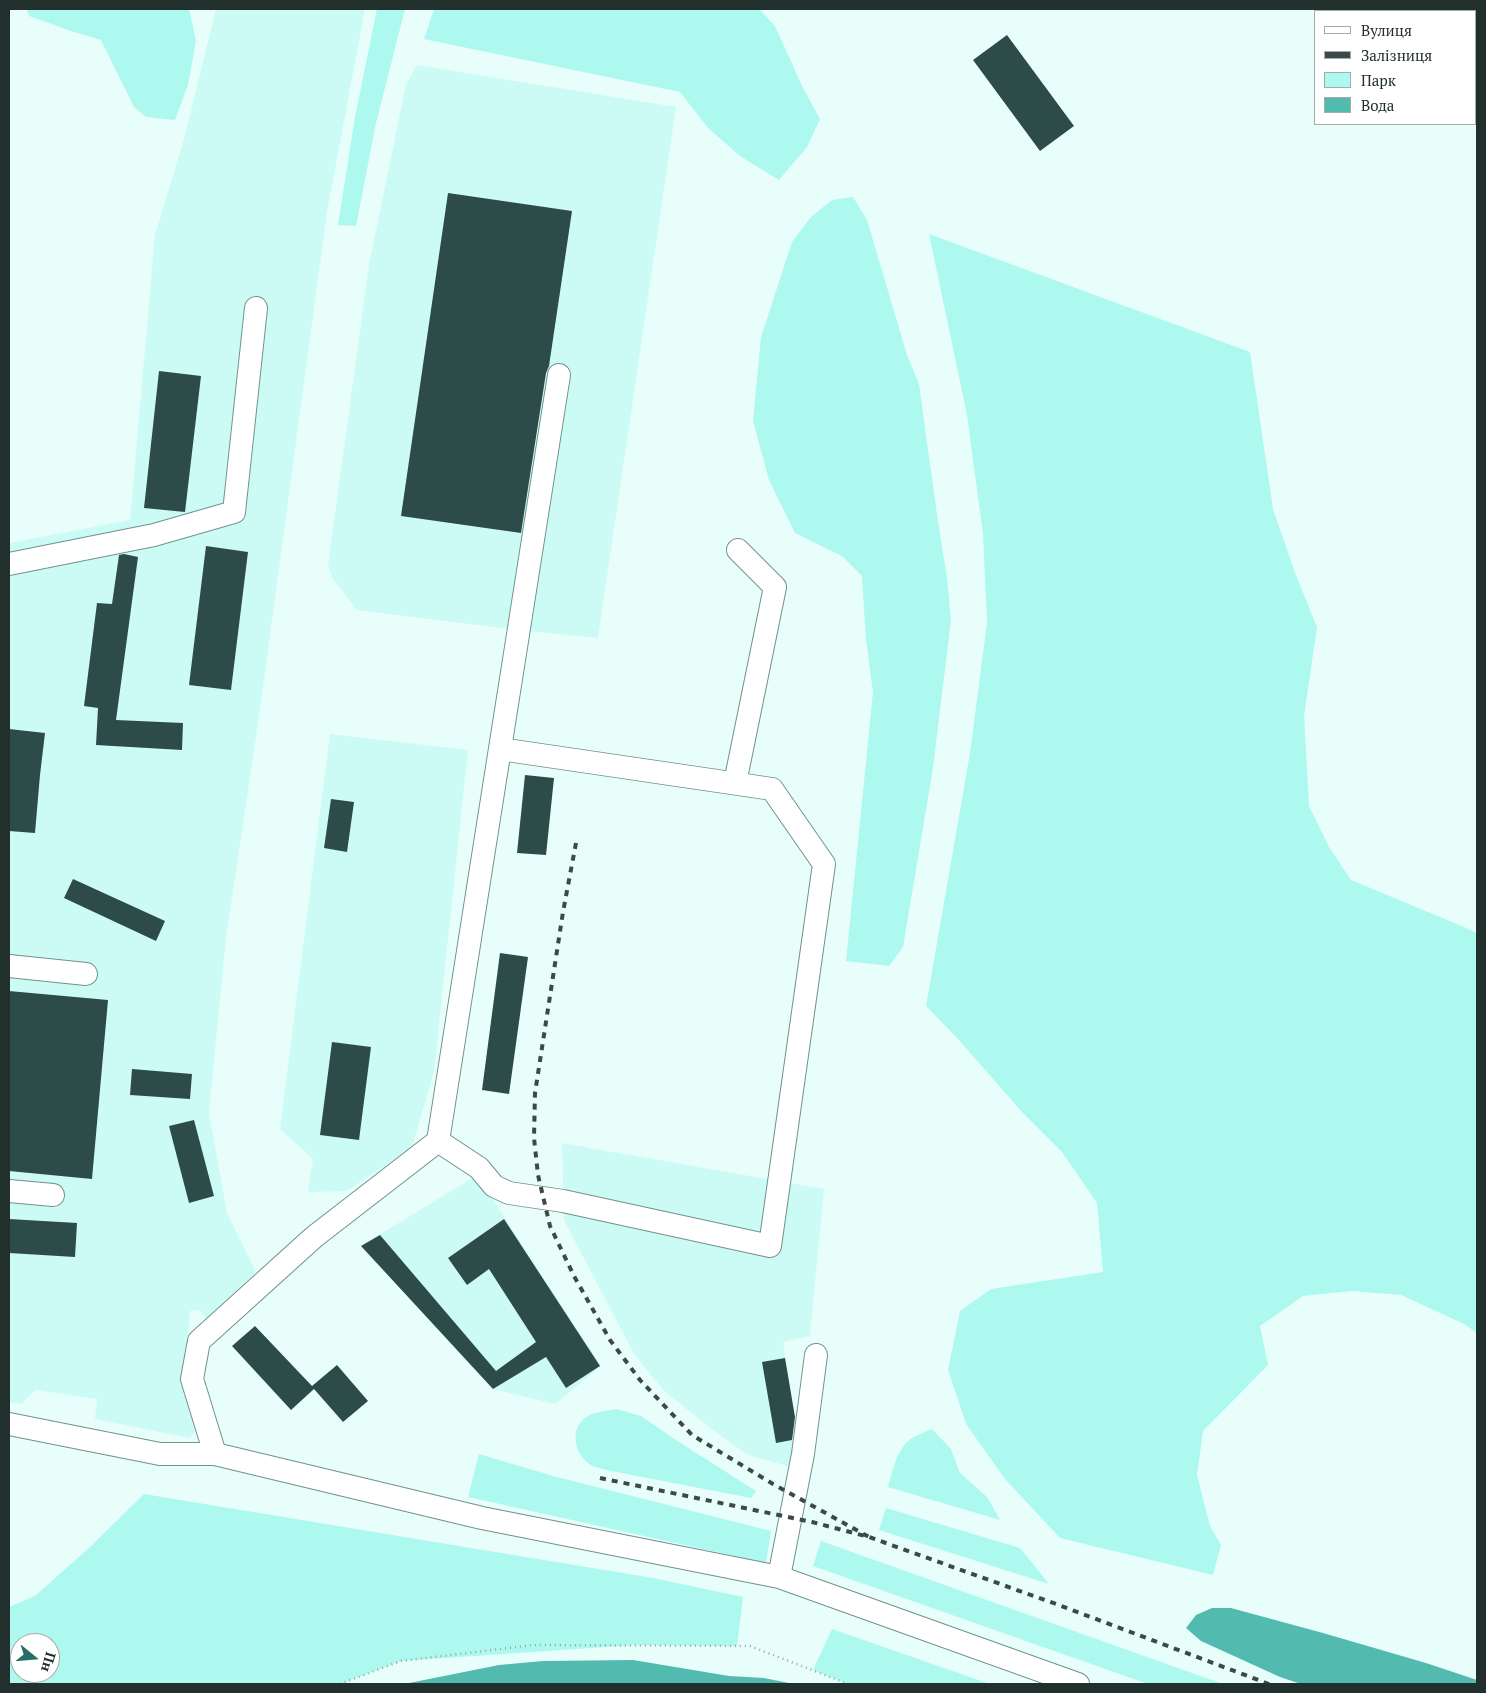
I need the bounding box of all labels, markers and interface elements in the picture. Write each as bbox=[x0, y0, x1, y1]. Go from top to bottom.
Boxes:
legend bbox=[1314, 10, 1476, 125]
text: Вулиця bbox=[1361, 20, 1412, 40]
text: Залізниця bbox=[1361, 45, 1432, 65]
text: Парк bbox=[1361, 70, 1396, 90]
text: Вода bbox=[1361, 95, 1394, 115]
north arrow bbox=[10, 1633, 60, 1683]
text: Пн bbox=[37, 1650, 61, 1675]

